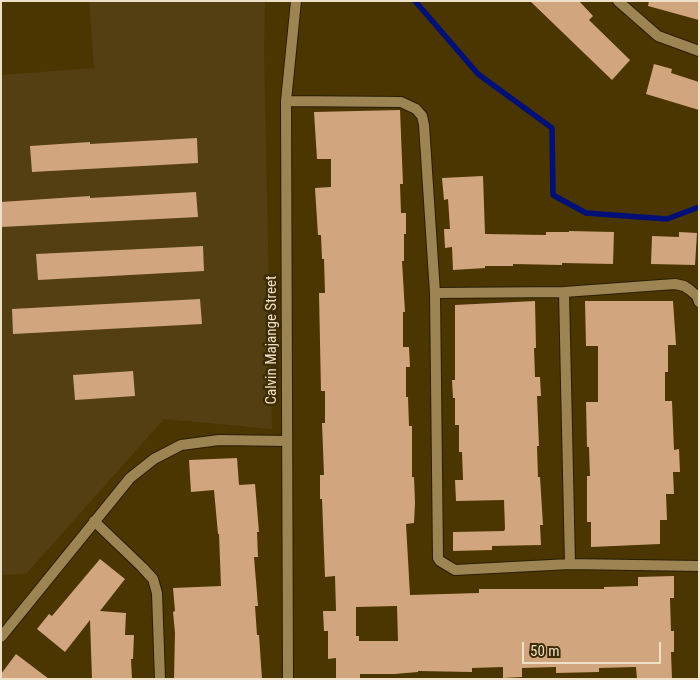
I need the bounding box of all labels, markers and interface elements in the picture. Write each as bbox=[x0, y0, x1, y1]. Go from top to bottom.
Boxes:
street label: Calvin Majange Street bbox=[263, 275, 281, 405]
scale bar bbox=[525, 632, 664, 664]
text: 50 m bbox=[530, 642, 560, 660]

